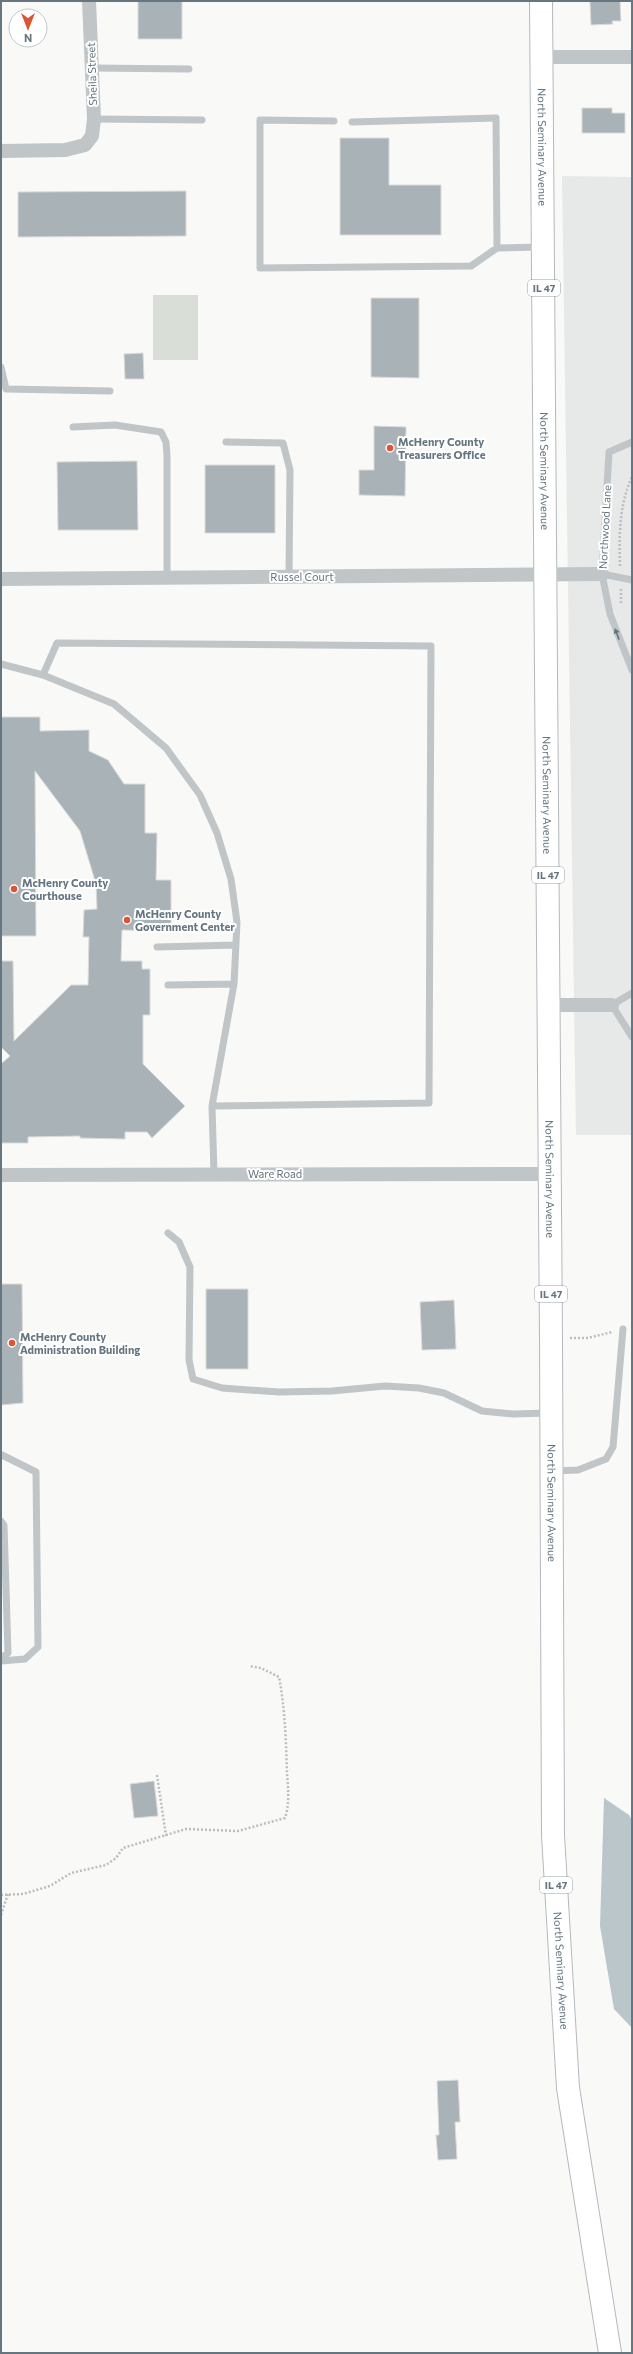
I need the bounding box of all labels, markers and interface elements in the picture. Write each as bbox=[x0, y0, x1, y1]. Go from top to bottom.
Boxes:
north arrow bbox=[8, 8, 48, 48]
text: N bbox=[24, 32, 32, 45]
street label: Sheila Street bbox=[84, 42, 99, 106]
street label: North Seminary Avenue bbox=[536, 88, 550, 206]
road number: IL 47 bbox=[528, 280, 560, 296]
street label: North Seminary Avenue bbox=[538, 412, 552, 530]
place label: McHenry County Treasurers Office bbox=[398, 435, 486, 461]
marker: McHenry County Treasurers Office bbox=[385, 443, 395, 453]
street label: Northwood Lane bbox=[596, 484, 613, 569]
street label: Russel Court bbox=[270, 570, 334, 583]
one-way arrow bbox=[614, 627, 620, 639]
street label: North Seminary Avenue bbox=[540, 736, 554, 854]
road number: IL 47 bbox=[532, 867, 564, 883]
place label: McHenry County Courthouse bbox=[22, 876, 108, 902]
marker: McHenry County Courthouse bbox=[9, 884, 19, 894]
place label: McHenry County Government Center bbox=[135, 907, 235, 933]
marker: McHenry County Government Center bbox=[122, 915, 132, 925]
street label: North Seminary Avenue bbox=[543, 1120, 557, 1238]
street label: Ware Road bbox=[248, 1167, 302, 1180]
road number: IL 47 bbox=[535, 1286, 567, 1302]
place label: McHenry County Administration Building bbox=[20, 1330, 140, 1356]
marker: McHenry County Administration Building bbox=[7, 1338, 17, 1348]
street label: North Seminary Avenue bbox=[545, 1444, 559, 1562]
road number: IL 47 bbox=[540, 1877, 572, 1893]
street label: North Seminary Avenue bbox=[552, 1911, 572, 2030]

